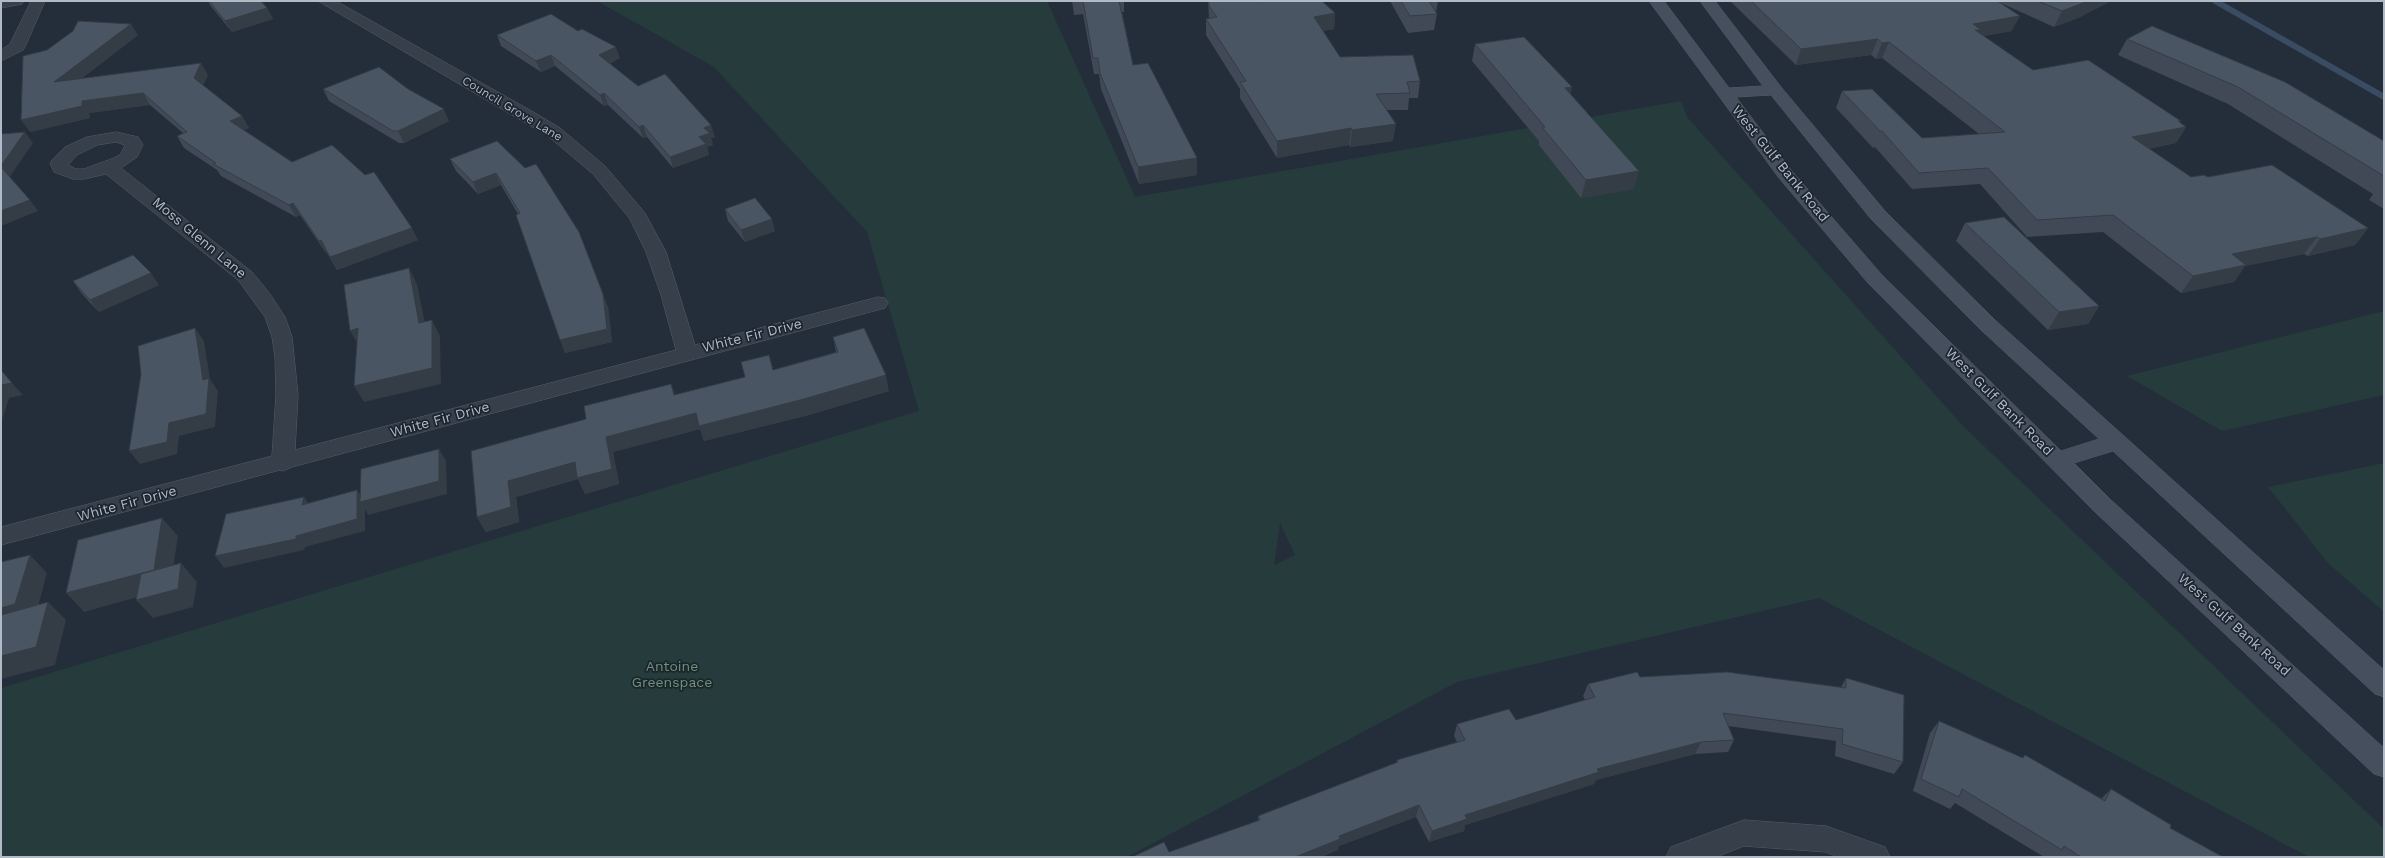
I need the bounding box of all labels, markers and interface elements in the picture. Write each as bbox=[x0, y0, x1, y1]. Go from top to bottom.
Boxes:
street label: Council Grove Lane bbox=[459, 73, 565, 145]
street label: West Gulf Bank Road bbox=[1728, 102, 1832, 226]
street label: Moss Glenn Lane bbox=[149, 194, 249, 282]
street label: White Fir Drive bbox=[700, 315, 804, 357]
street label: West Gulf Bank Road bbox=[1942, 345, 2056, 459]
street label: White Fir Drive bbox=[389, 399, 491, 441]
street label: White Fir Drive bbox=[76, 483, 178, 525]
street label: West Gulf Bank Road bbox=[2174, 570, 2294, 680]
park label: Antoine Greenspace bbox=[632, 659, 712, 692]

